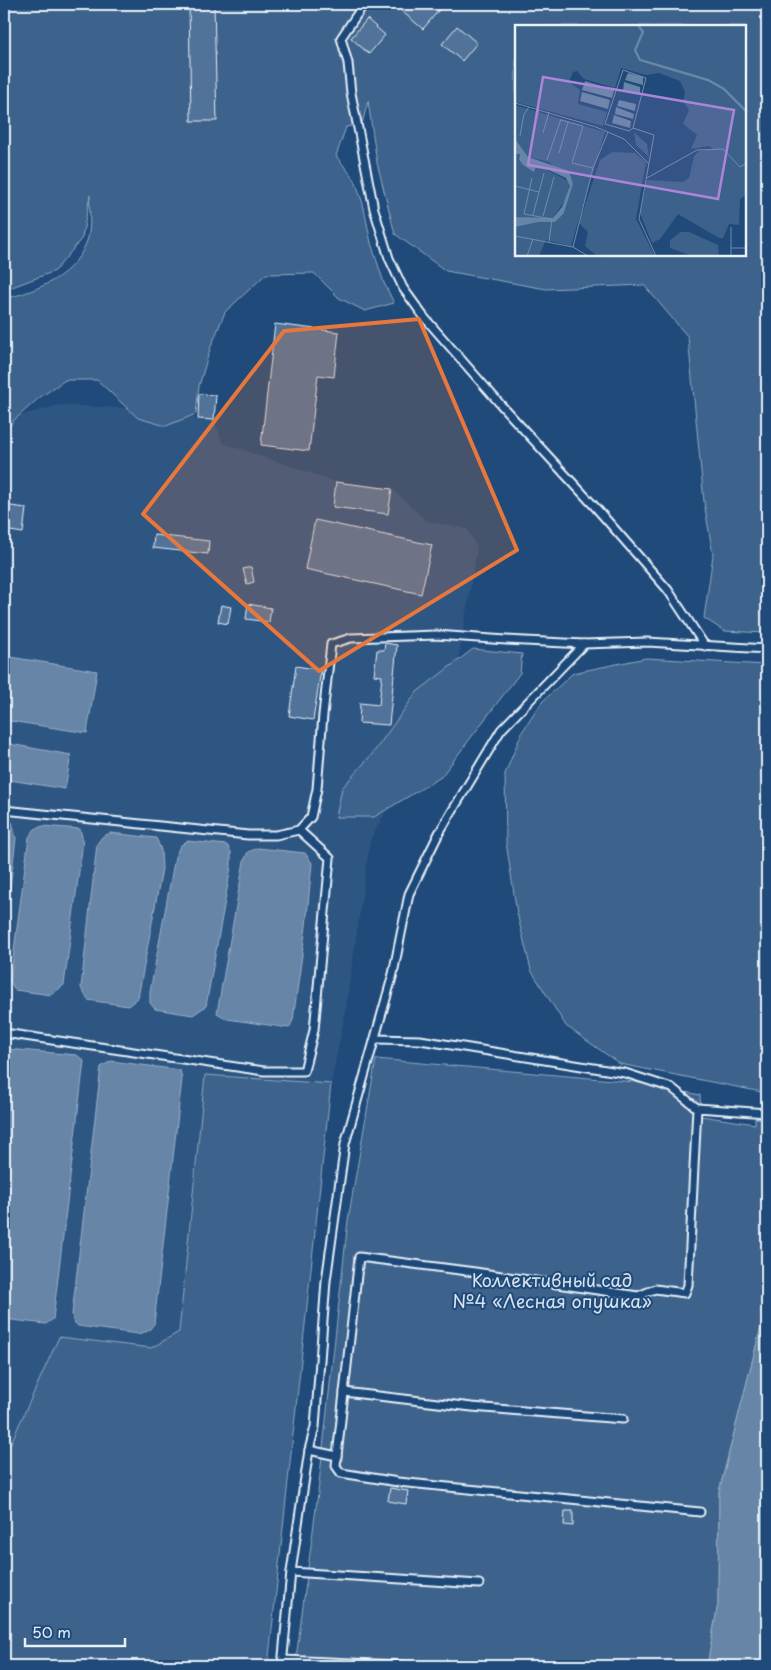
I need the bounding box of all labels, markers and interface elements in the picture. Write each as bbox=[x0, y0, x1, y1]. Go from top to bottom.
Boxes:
inset map bbox=[515, 25, 746, 256]
park label: Коллективный сад №4 «Лесная опушка» bbox=[452, 1266, 652, 1314]
scale bar bbox=[25, 1615, 125, 1647]
text: 50 m bbox=[32, 1620, 71, 1643]

